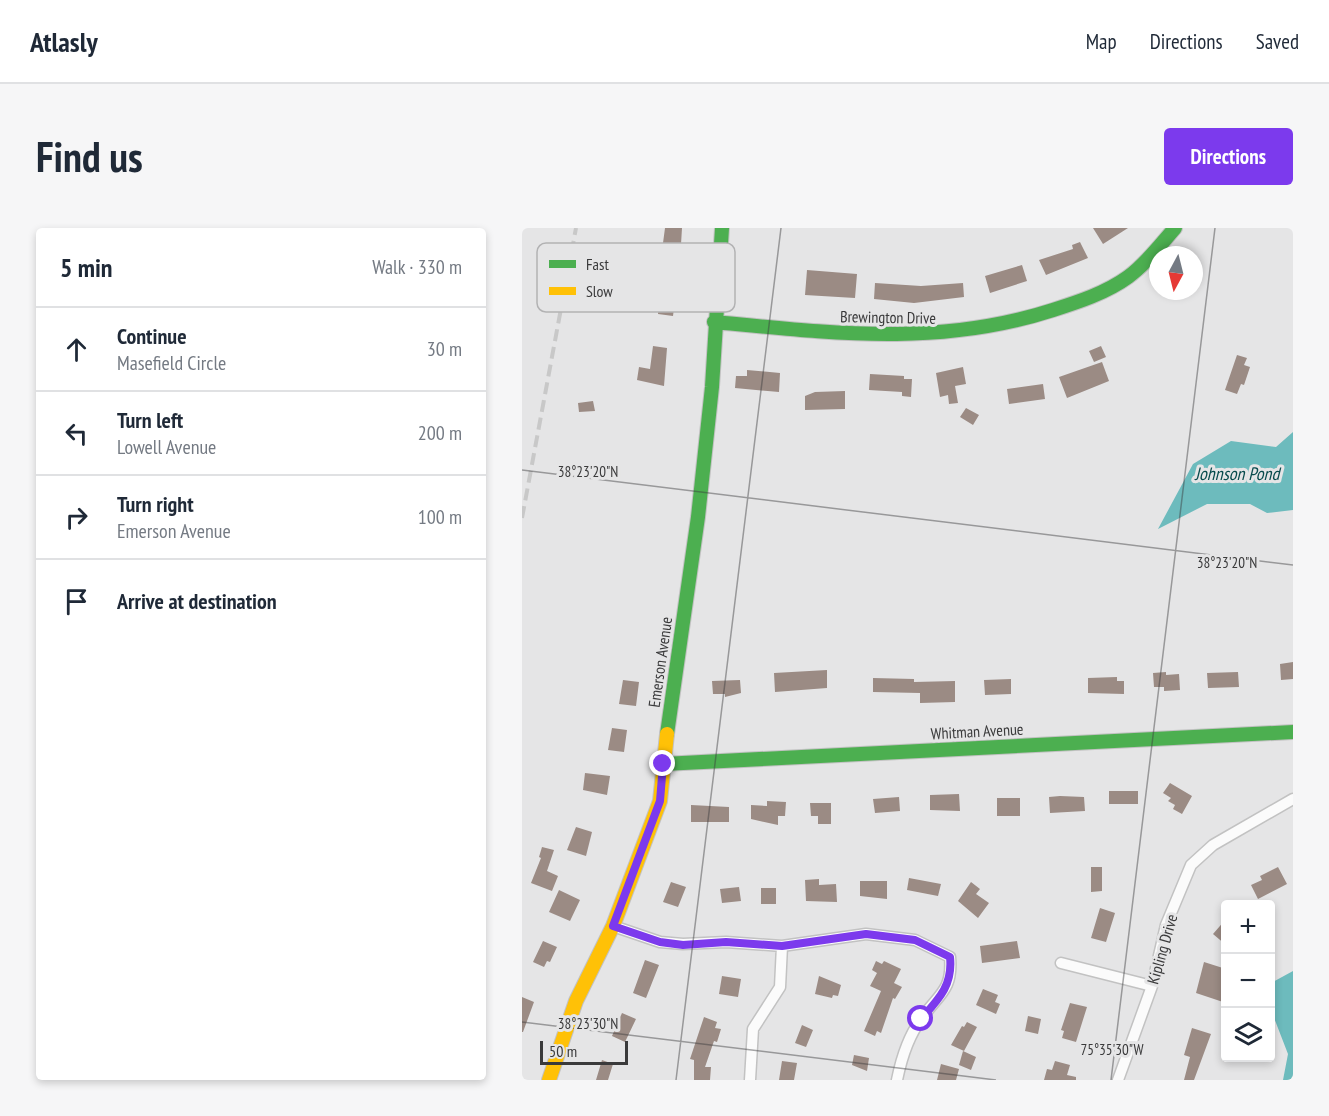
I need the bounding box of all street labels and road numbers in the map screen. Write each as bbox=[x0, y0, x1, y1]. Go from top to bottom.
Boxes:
street label: Brewington Drive bbox=[840, 306, 936, 328]
street label: Emerson Avenue bbox=[644, 616, 676, 708]
street label: Whitman Avenue bbox=[930, 719, 1024, 743]
street label: Kipling Drive bbox=[1142, 912, 1182, 986]

